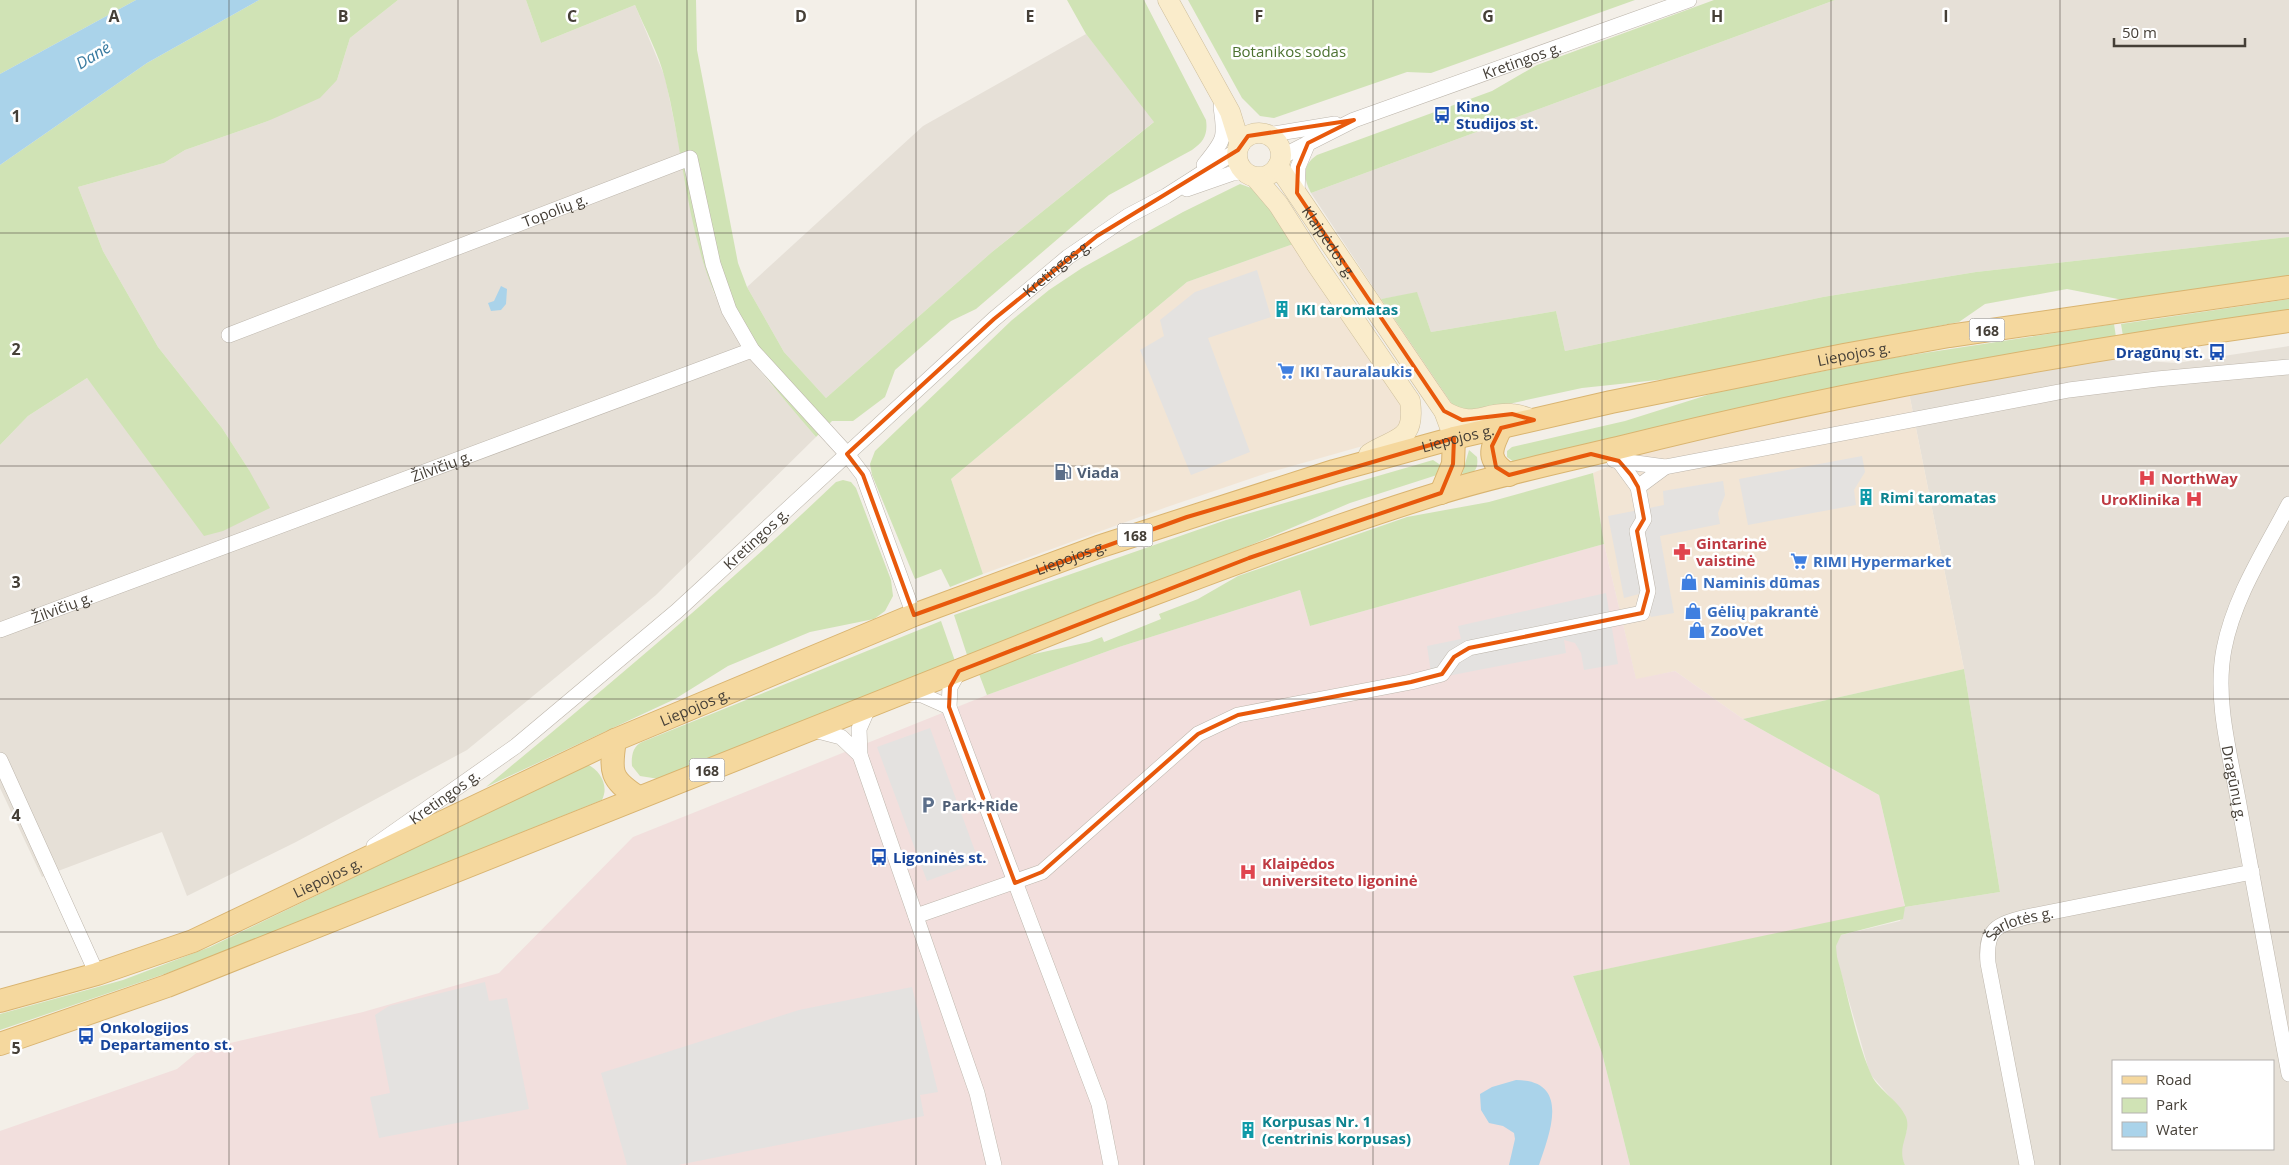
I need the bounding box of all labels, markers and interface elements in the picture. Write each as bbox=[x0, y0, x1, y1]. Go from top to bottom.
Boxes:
text: A bbox=[108, 5, 120, 27]
text: B bbox=[338, 5, 348, 27]
text: C bbox=[567, 5, 577, 27]
text: D bbox=[795, 5, 807, 27]
text: E bbox=[1026, 5, 1035, 27]
text: F bbox=[1255, 5, 1263, 27]
text: G bbox=[1482, 5, 1494, 27]
text: H bbox=[1711, 5, 1723, 27]
text: I bbox=[1943, 5, 1949, 27]
scale bar bbox=[2114, 15, 2245, 47]
text: 50 m bbox=[2122, 22, 2157, 42]
water label: Danė bbox=[72, 36, 115, 74]
street label: Kretingos g. bbox=[1480, 37, 1564, 83]
park label: Botanikos sodas bbox=[1232, 41, 1346, 61]
place label: Kino Studijos st. bbox=[1456, 96, 1538, 133]
text: 1 bbox=[11, 105, 21, 127]
bus stop icon: Kino Studijos st. bbox=[1432, 105, 1452, 125]
street label: Topolių g. bbox=[519, 188, 590, 231]
street label: Klaipėdos g. bbox=[1298, 202, 1361, 283]
street label: Kretingos g. bbox=[1018, 234, 1095, 301]
building icon: IKI taromatas bbox=[1272, 299, 1292, 319]
place label: IKI taromatas bbox=[1296, 299, 1398, 319]
road number: 168 bbox=[1970, 318, 2004, 342]
street label: Liepojos g. bbox=[1815, 337, 1892, 370]
text: 2 bbox=[11, 338, 21, 360]
place label: Dragūnų st. bbox=[2116, 342, 2203, 362]
bus stop icon: Dragūnų st. bbox=[2207, 342, 2227, 362]
supermarket icon: IKI Tauralaukis bbox=[1276, 361, 1296, 381]
place label: IKI Tauralaukis bbox=[1300, 361, 1412, 381]
street label: Liepojos g. bbox=[1419, 419, 1496, 456]
street label: Žilvičių g. bbox=[408, 445, 475, 486]
fuel station icon: Viada bbox=[1053, 462, 1073, 482]
place label: Viada bbox=[1077, 462, 1119, 482]
hospital icon: NorthWay bbox=[2137, 468, 2157, 488]
place label: NorthWay bbox=[2161, 468, 2238, 488]
building icon: Rimi taromatas bbox=[1856, 487, 1876, 507]
place label: Rimi taromatas bbox=[1880, 487, 1996, 507]
place label: UroKlinika bbox=[2101, 489, 2180, 509]
hospital icon: UroKlinika bbox=[2184, 489, 2204, 509]
street label: Kretingos g. bbox=[719, 503, 793, 574]
road number: 168 bbox=[1118, 524, 1152, 546]
place label: Gintarinė vaistinė bbox=[1696, 533, 1767, 570]
street label: Liepojos g. bbox=[1033, 535, 1109, 579]
pharmacy icon: Gintarinė vaistinė bbox=[1672, 542, 1692, 562]
supermarket icon: RIMI Hypermarket bbox=[1789, 551, 1809, 571]
place label: RIMI Hypermarket bbox=[1813, 551, 1952, 571]
text: 3 bbox=[11, 571, 21, 593]
shop icon: Naminis dūmas bbox=[1679, 572, 1699, 592]
place label: Naminis dūmas bbox=[1703, 572, 1820, 592]
street label: Žilvičių g. bbox=[29, 586, 95, 627]
shop icon: Gėlių pakrantė bbox=[1683, 601, 1703, 621]
place label: Gėlių pakrantė bbox=[1707, 601, 1819, 621]
shop icon: ZooVet bbox=[1687, 620, 1707, 640]
place label: ZooVet bbox=[1711, 620, 1764, 640]
street label: Liepojos g. bbox=[657, 683, 733, 730]
street label: Dragūnų g. bbox=[2218, 743, 2252, 823]
road number: 168 bbox=[690, 758, 724, 782]
street label: Kretingos g. bbox=[405, 765, 484, 828]
parking icon: Park+Ride bbox=[918, 795, 938, 815]
place label: Park+Ride bbox=[942, 795, 1018, 815]
text: 4 bbox=[11, 804, 21, 826]
bus stop icon: Ligoninės st. bbox=[869, 847, 889, 867]
place label: Ligoninės st. bbox=[893, 847, 987, 867]
street label: Liepojos g. bbox=[290, 852, 365, 902]
place label: Klaipėdos universiteto ligoninė bbox=[1262, 853, 1418, 890]
hospital icon: Klaipėdos universiteto ligoninė bbox=[1238, 862, 1258, 882]
street label: Šarlotės g. bbox=[1980, 902, 2055, 944]
place label: Onkologijos Departamento st. bbox=[100, 1017, 232, 1054]
bus stop icon: Onkologijos Departamento st. bbox=[76, 1026, 96, 1046]
text: 5 bbox=[11, 1037, 21, 1059]
legend bbox=[2112, 1060, 2274, 1150]
text: Road bbox=[2156, 1069, 2192, 1089]
text: Park bbox=[2156, 1094, 2187, 1114]
place label: Korpusas Nr. 1 (centrinis korpusas) bbox=[1262, 1111, 1411, 1148]
text: Water bbox=[2156, 1119, 2198, 1139]
building icon: Korpusas Nr. 1 (centrinis korpusas) bbox=[1238, 1120, 1258, 1140]

